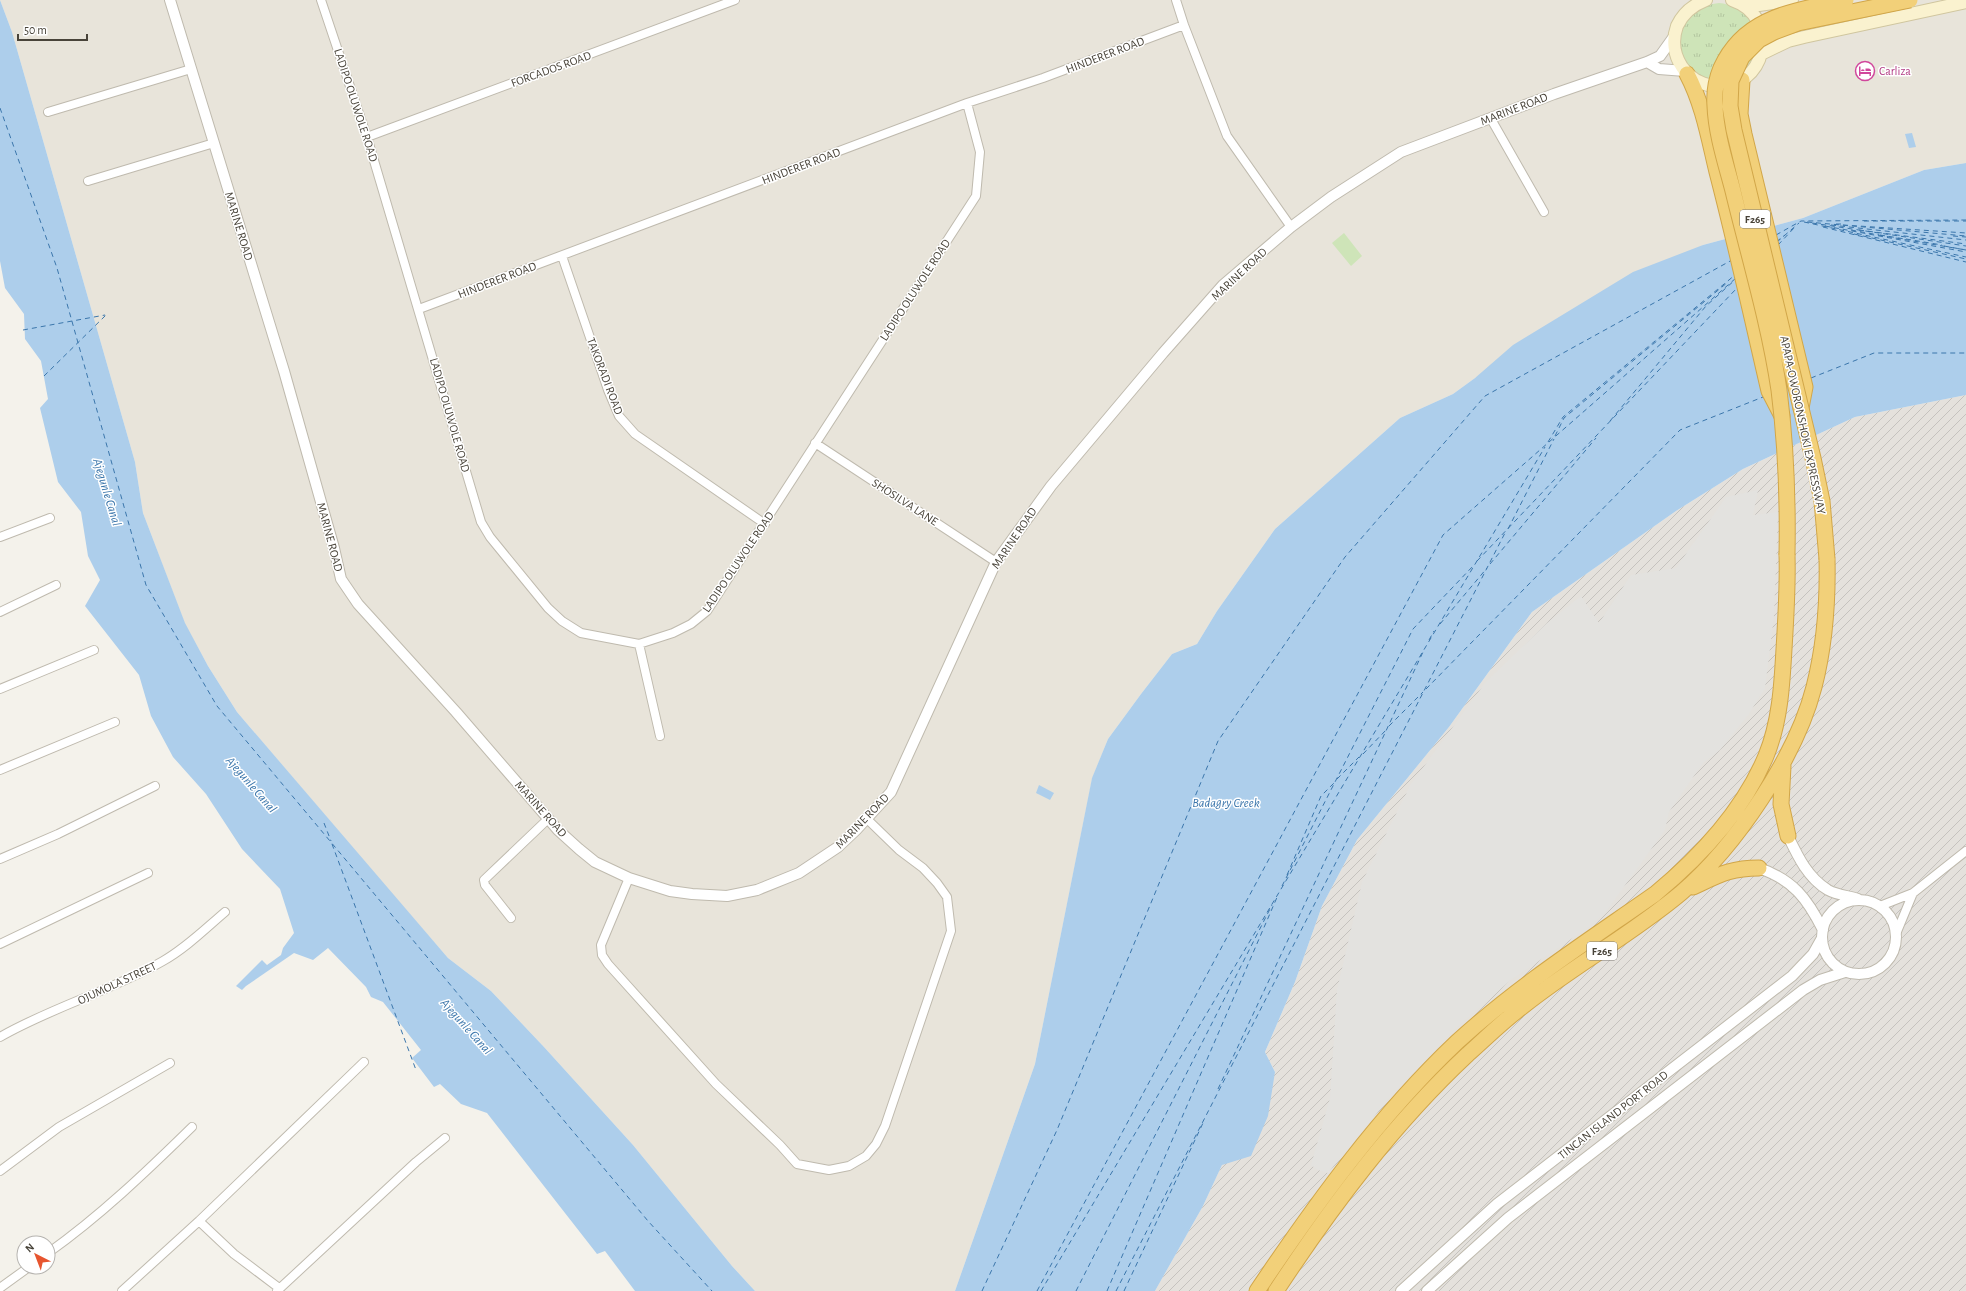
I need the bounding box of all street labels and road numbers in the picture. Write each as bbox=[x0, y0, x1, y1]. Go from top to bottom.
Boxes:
street label: HINDERER ROAD bbox=[1064, 34, 1146, 75]
street label: LADIPO OLUWOLE ROAD bbox=[332, 47, 380, 163]
street label: FORCADOS ROAD bbox=[509, 49, 593, 89]
street label: MARINE ROAD bbox=[1479, 91, 1549, 127]
street label: HINDERER ROAD bbox=[760, 145, 842, 186]
street label: MARINE ROAD bbox=[223, 190, 255, 262]
road number: F265 bbox=[1740, 210, 1770, 228]
street label: LADIPO OLUWOLE ROAD bbox=[878, 237, 952, 343]
street label: MARINE ROAD bbox=[1209, 245, 1269, 303]
street label: HINDERER ROAD bbox=[456, 259, 538, 300]
street label: APAPA-OWORONSHOKI EXPRESSWAY bbox=[1778, 335, 1828, 516]
street label: TAKORADI ROAD bbox=[585, 336, 625, 416]
street label: LADIPO OLUWOLE ROAD bbox=[428, 356, 472, 474]
street label: SHOSILVA LANE bbox=[870, 476, 940, 528]
street label: MARINE ROAD bbox=[315, 501, 345, 573]
street label: MARINE ROAD bbox=[989, 505, 1039, 571]
street label: LADIPO OLUWOLE ROAD bbox=[700, 509, 776, 614]
street label: MARINE ROAD bbox=[513, 779, 569, 840]
street label: MARINE ROAD bbox=[833, 791, 891, 851]
road number: F265 bbox=[1587, 942, 1617, 960]
street label: OJUMOLA STREET bbox=[76, 959, 158, 1006]
street label: TINCAN ISLAND PORT ROAD bbox=[1556, 1068, 1670, 1162]

